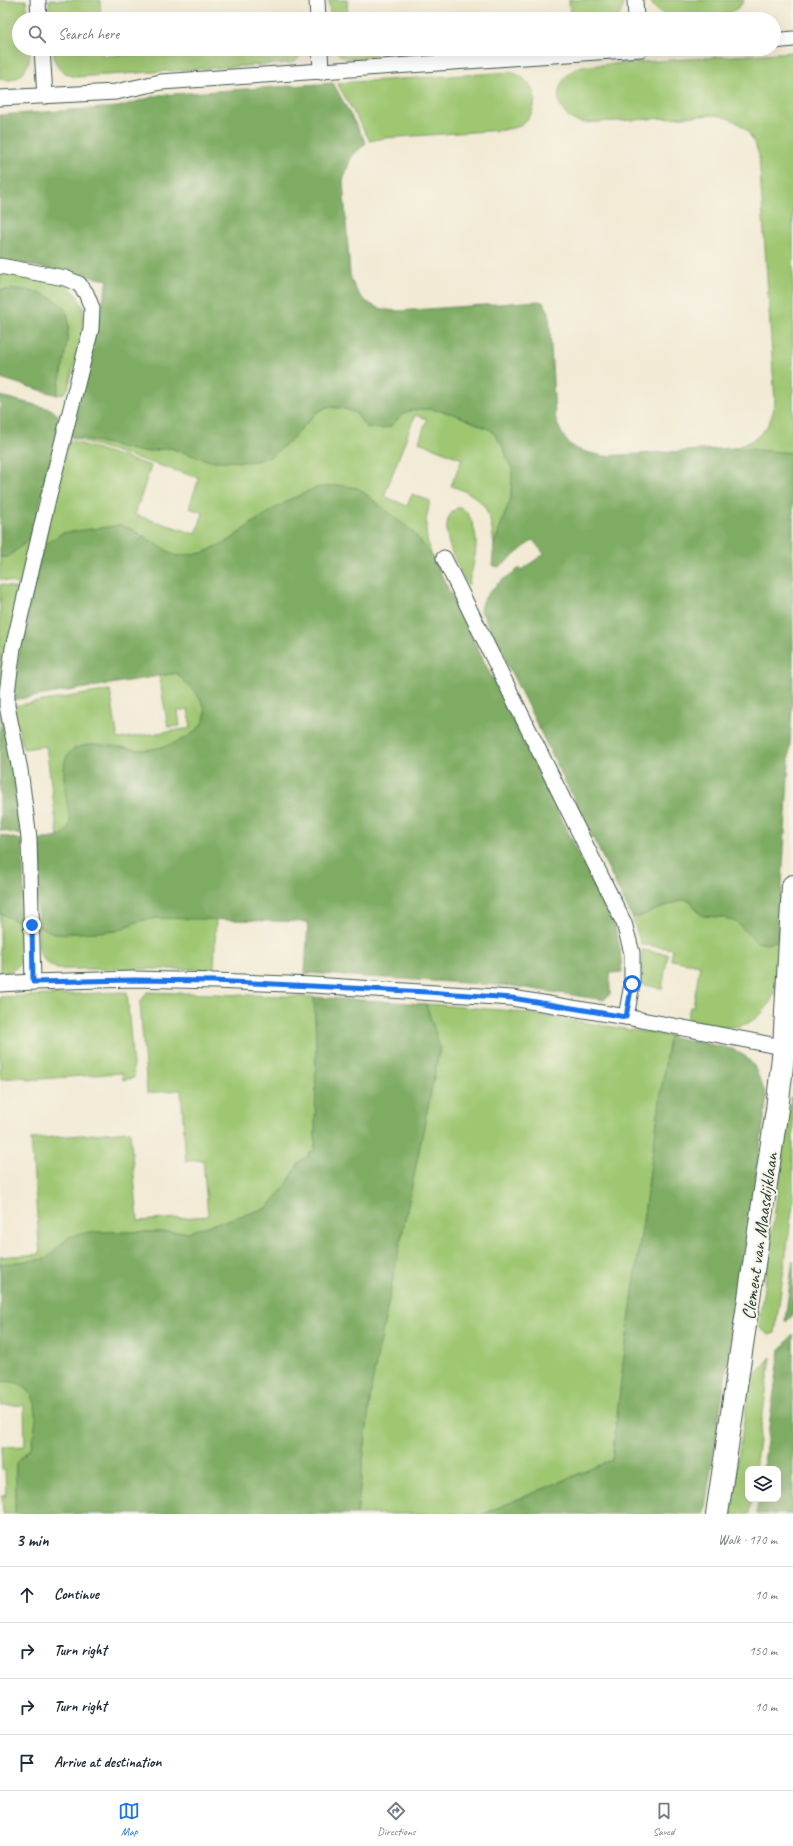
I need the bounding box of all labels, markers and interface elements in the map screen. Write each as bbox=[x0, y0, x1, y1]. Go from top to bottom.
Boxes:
search box bbox=[12, 12, 781, 56]
icon: search bbox=[26, 23, 48, 45]
text: Search here bbox=[58, 25, 119, 44]
route end bbox=[23, 916, 41, 934]
route start bbox=[623, 975, 641, 993]
street label: Clement van Maasdijklaan bbox=[736, 1150, 784, 1321]
map controls bbox=[745, 1466, 781, 1502]
button: layers bbox=[745, 1466, 781, 1502]
text: 3 min bbox=[16, 1530, 49, 1551]
text: Walk · 170 m bbox=[718, 1532, 777, 1548]
icon: ahead bbox=[16, 1584, 38, 1606]
text: Continue bbox=[54, 1585, 99, 1604]
text: 10 m bbox=[755, 1587, 777, 1603]
icon: right bbox=[16, 1640, 38, 1662]
text: Turn right bbox=[54, 1641, 107, 1660]
text: 150 m bbox=[749, 1643, 777, 1659]
icon: right bbox=[16, 1696, 38, 1718]
text: Turn right bbox=[54, 1697, 107, 1716]
text: 10 m bbox=[755, 1699, 777, 1715]
icon: arrive bbox=[16, 1752, 38, 1774]
text: Arrive at destination bbox=[54, 1753, 161, 1772]
tab: Map bbox=[118, 1800, 140, 1838]
tab: Directions bbox=[377, 1800, 416, 1838]
tab: Saved bbox=[653, 1800, 675, 1838]

